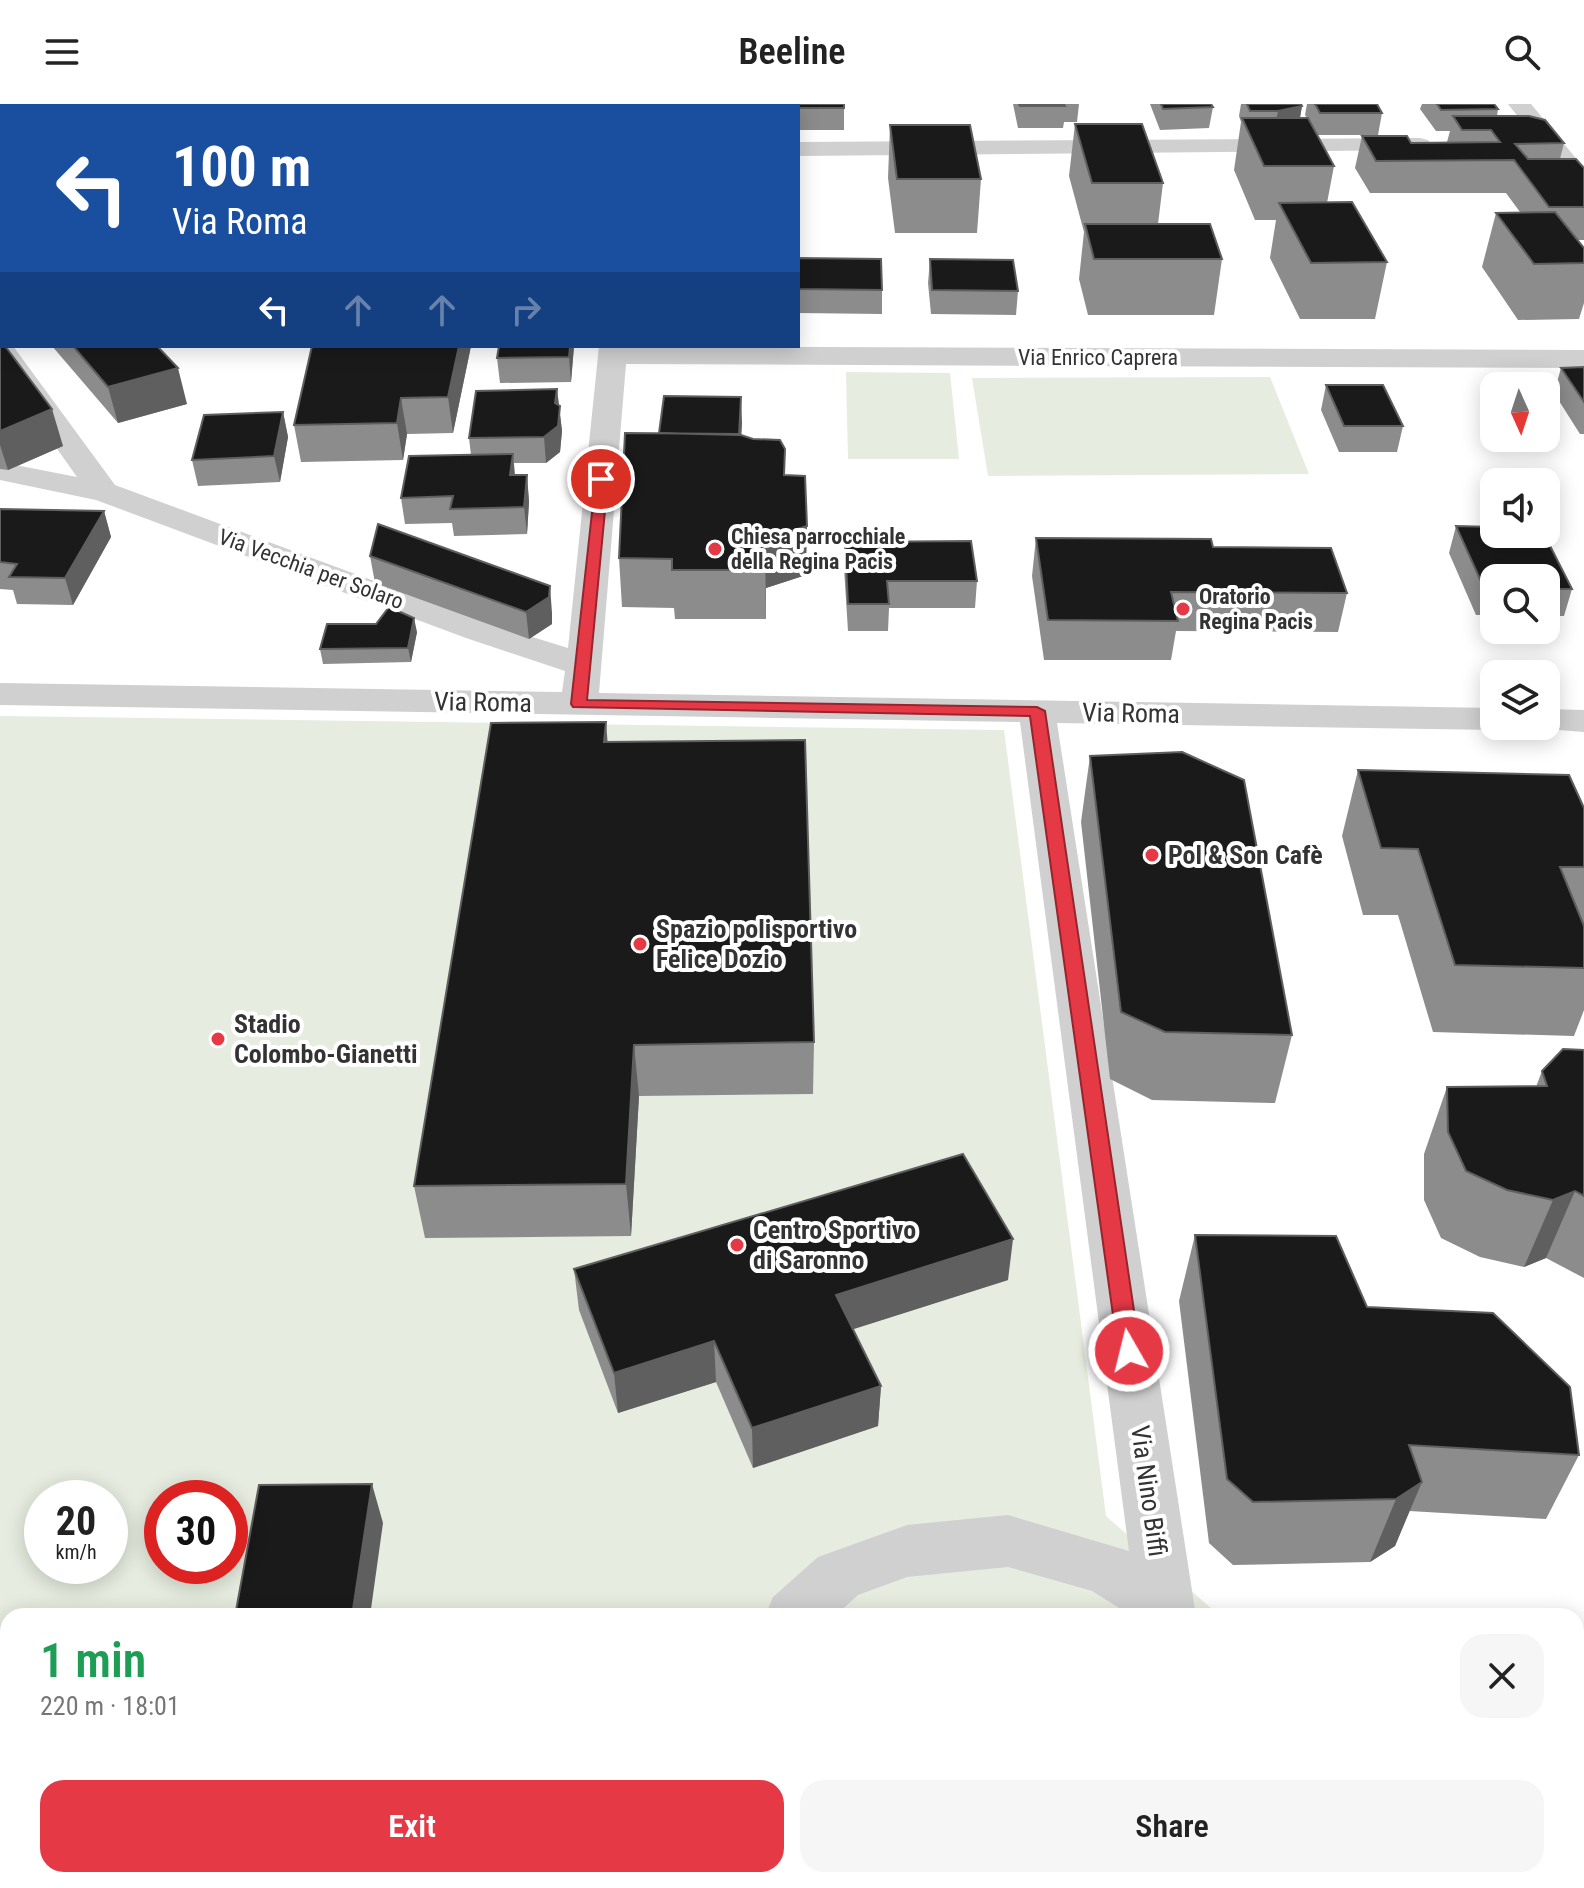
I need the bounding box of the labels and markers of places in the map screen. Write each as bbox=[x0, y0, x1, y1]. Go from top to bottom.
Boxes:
pin bbox=[567, 445, 635, 513]
place label: Chiesa parrocchiale della Regina Pacis bbox=[731, 524, 905, 574]
marker: Chiesa parrocchiale della Regina Pacis bbox=[706, 540, 724, 558]
place label: Oratorio Regina Pacis bbox=[1199, 584, 1313, 634]
marker: Oratorio Regina Pacis bbox=[1174, 600, 1192, 618]
place label: Pol & Son Cafè bbox=[1168, 840, 1323, 870]
marker: Pol & Son Cafè bbox=[1143, 846, 1161, 864]
place label: Spazio polisportivo Felice Dozio bbox=[656, 914, 857, 974]
marker: Spazio polisportivo Felice Dozio bbox=[631, 935, 649, 953]
place label: Stadio Colombo-Gianetti bbox=[234, 1009, 417, 1069]
marker: Stadio Colombo-Gianetti bbox=[209, 1030, 227, 1048]
place label: Centro Sportivo di Saronno bbox=[753, 1215, 916, 1275]
marker: Centro Sportivo di Saronno bbox=[728, 1236, 746, 1254]

